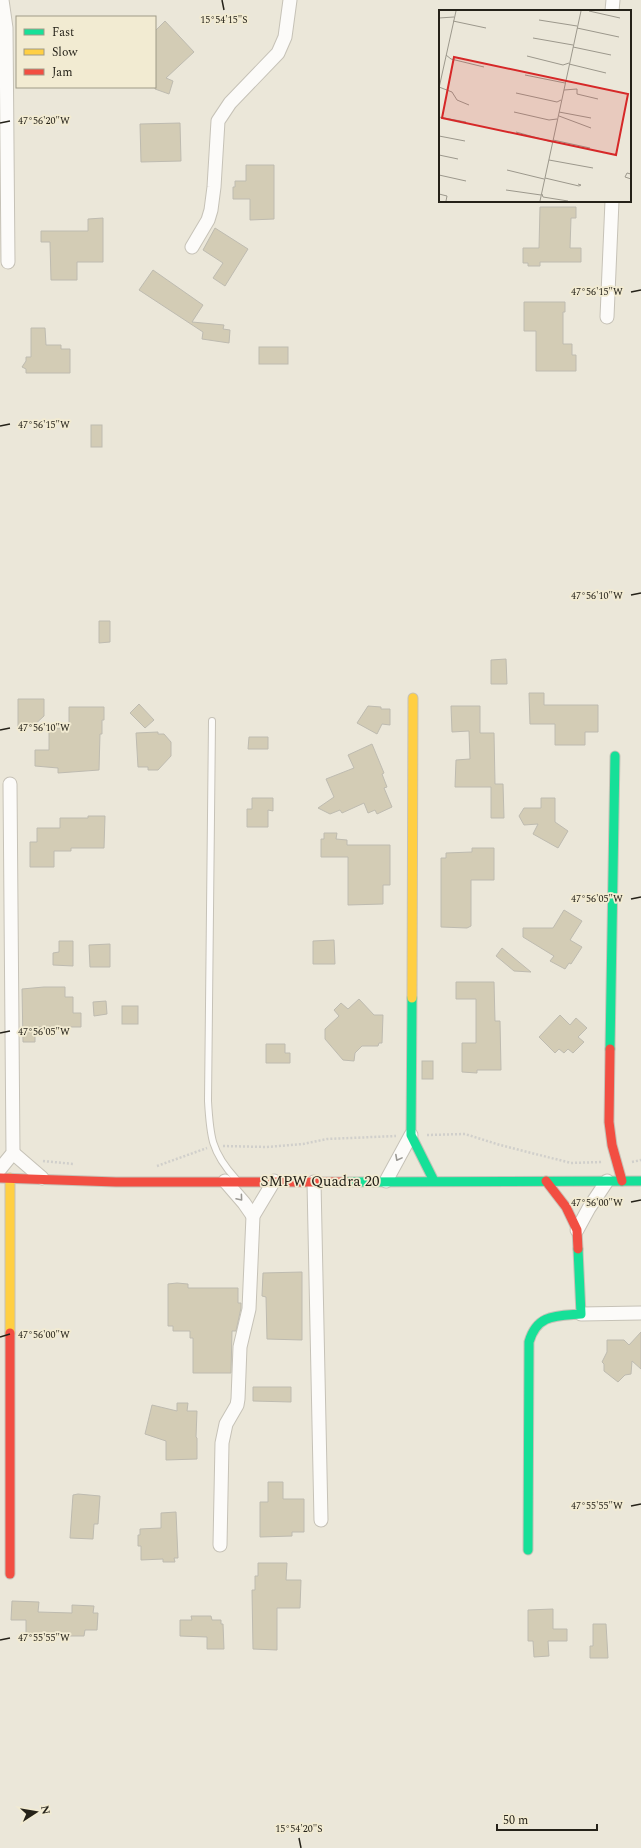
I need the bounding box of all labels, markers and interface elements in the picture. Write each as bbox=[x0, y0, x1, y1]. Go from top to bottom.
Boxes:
inset map bbox=[439, 10, 631, 202]
text: 15°54'15"S bbox=[200, 12, 248, 28]
legend bbox=[16, 16, 156, 88]
text: Fast bbox=[52, 23, 74, 42]
text: Slow bbox=[52, 43, 78, 62]
text: Jam bbox=[52, 63, 73, 82]
text: 47°56'20"W bbox=[18, 113, 70, 129]
text: 47°56'15"W bbox=[571, 284, 623, 300]
text: 47°56'15"W bbox=[18, 417, 70, 433]
text: 47°56'10"W bbox=[571, 588, 623, 604]
text: 47°56'10"W bbox=[18, 720, 70, 736]
text: 47°56'05"W bbox=[571, 891, 623, 907]
text: 47°56'05"W bbox=[18, 1024, 70, 1040]
one-way arrow bbox=[396, 1154, 403, 1161]
street label: SMPW Quadra 20 bbox=[261, 1170, 379, 1193]
one-way arrow bbox=[235, 1193, 242, 1201]
text: 47°56'00"W bbox=[571, 1195, 623, 1211]
text: 47°56'00"W bbox=[18, 1327, 70, 1343]
text: 47°55'55"W bbox=[571, 1498, 623, 1514]
text: 47°55'55"W bbox=[18, 1630, 70, 1646]
north arrow bbox=[16, 1792, 56, 1832]
text: N bbox=[36, 1804, 55, 1816]
scale bar bbox=[497, 1806, 597, 1832]
text: 50 m bbox=[503, 1811, 528, 1830]
text: 15°54'20"S bbox=[275, 1821, 323, 1837]

